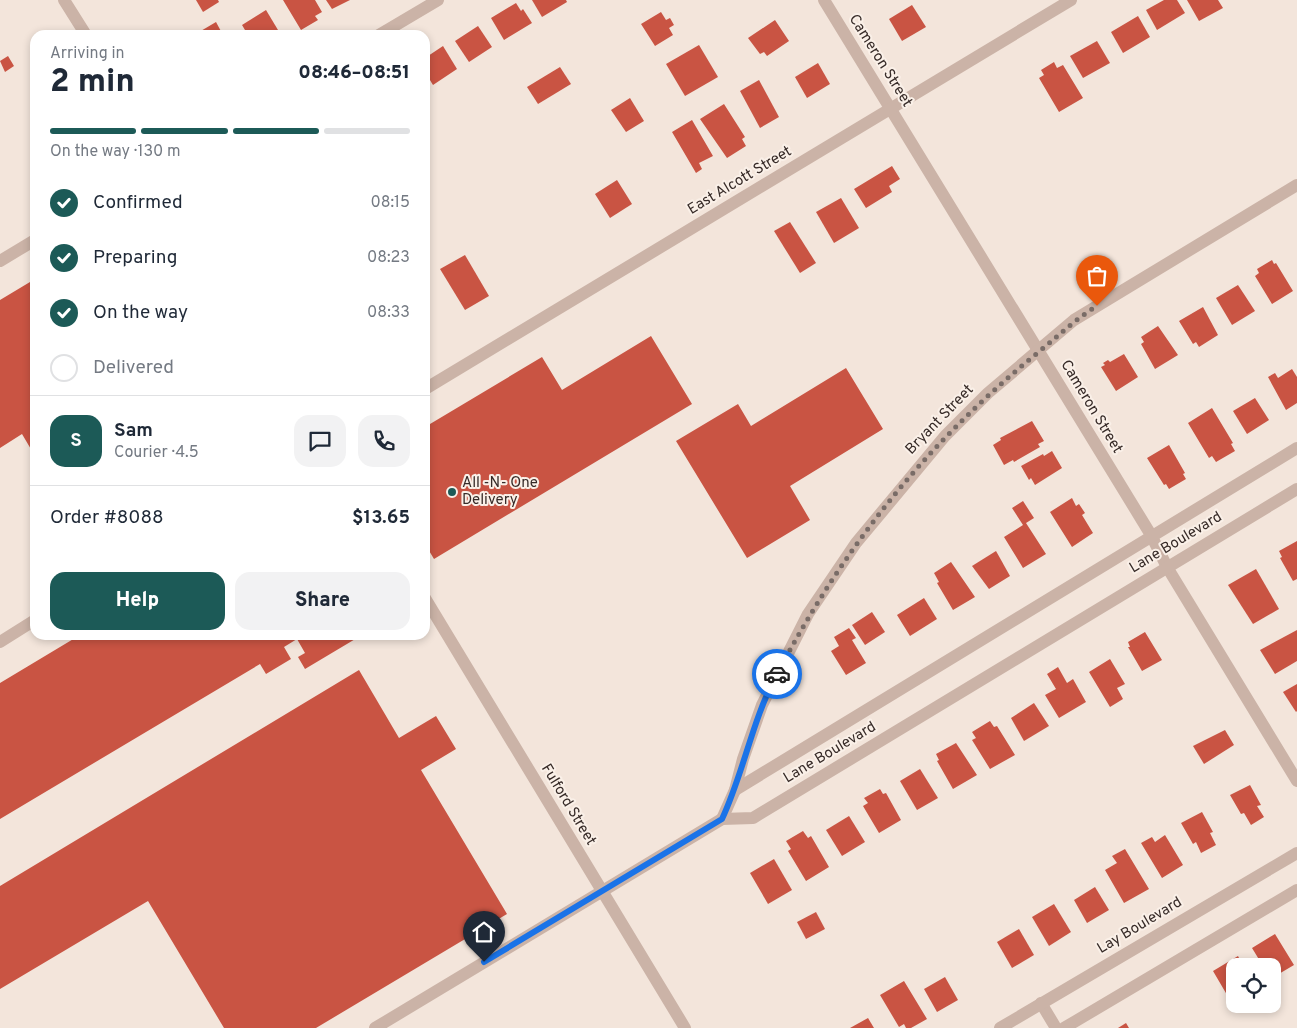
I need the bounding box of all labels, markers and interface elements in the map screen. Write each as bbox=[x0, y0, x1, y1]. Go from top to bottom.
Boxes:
street label: Cameron Street bbox=[844, 11, 916, 111]
text: Arriving in bbox=[50, 44, 125, 64]
text: 08:46–08:51 bbox=[298, 61, 410, 85]
text: 2 min bbox=[50, 63, 135, 103]
text: On the way · 130 m bbox=[50, 142, 181, 162]
street label: East Alcott Street bbox=[684, 142, 796, 220]
icon: check bbox=[50, 189, 78, 217]
text: Confirmed bbox=[93, 191, 183, 215]
text: 08:15 bbox=[370, 193, 410, 213]
icon: check bbox=[50, 244, 78, 272]
text: Preparing bbox=[93, 246, 177, 270]
text: 08:23 bbox=[367, 248, 410, 268]
pin bbox=[1076, 255, 1118, 306]
icon: bag bbox=[1083, 262, 1111, 290]
icon: check bbox=[50, 299, 78, 327]
text: On the way bbox=[93, 301, 188, 325]
text: 08:33 bbox=[367, 303, 410, 323]
text: Delivered bbox=[93, 356, 174, 380]
street label: Cameron Street bbox=[1056, 357, 1126, 457]
street label: Bryant Street bbox=[902, 381, 978, 459]
button: chat bbox=[294, 415, 346, 467]
button: phone bbox=[358, 415, 410, 467]
text: Sam bbox=[114, 419, 153, 443]
text: S bbox=[70, 429, 82, 453]
text: Courier · 4.5 bbox=[114, 443, 199, 463]
place label: All -N- One Delivery bbox=[462, 474, 538, 510]
marker: All -N- One Delivery bbox=[446, 486, 458, 498]
text: Order #8088 bbox=[50, 506, 164, 530]
text: $13.65 bbox=[352, 506, 410, 530]
street label: Lane Boulevard bbox=[1126, 508, 1226, 578]
button: Help bbox=[50, 572, 225, 630]
button: Share bbox=[235, 572, 410, 630]
courier bbox=[752, 649, 802, 699]
icon: car bbox=[763, 660, 791, 688]
street label: Lane Boulevard bbox=[780, 718, 880, 788]
street label: Fulford Street bbox=[536, 761, 600, 849]
street label: Lay Boulevard bbox=[1094, 893, 1186, 959]
pin bbox=[463, 911, 505, 962]
icon: home bbox=[470, 918, 498, 946]
map controls bbox=[1226, 958, 1281, 1013]
button: locate bbox=[1226, 958, 1281, 1013]

